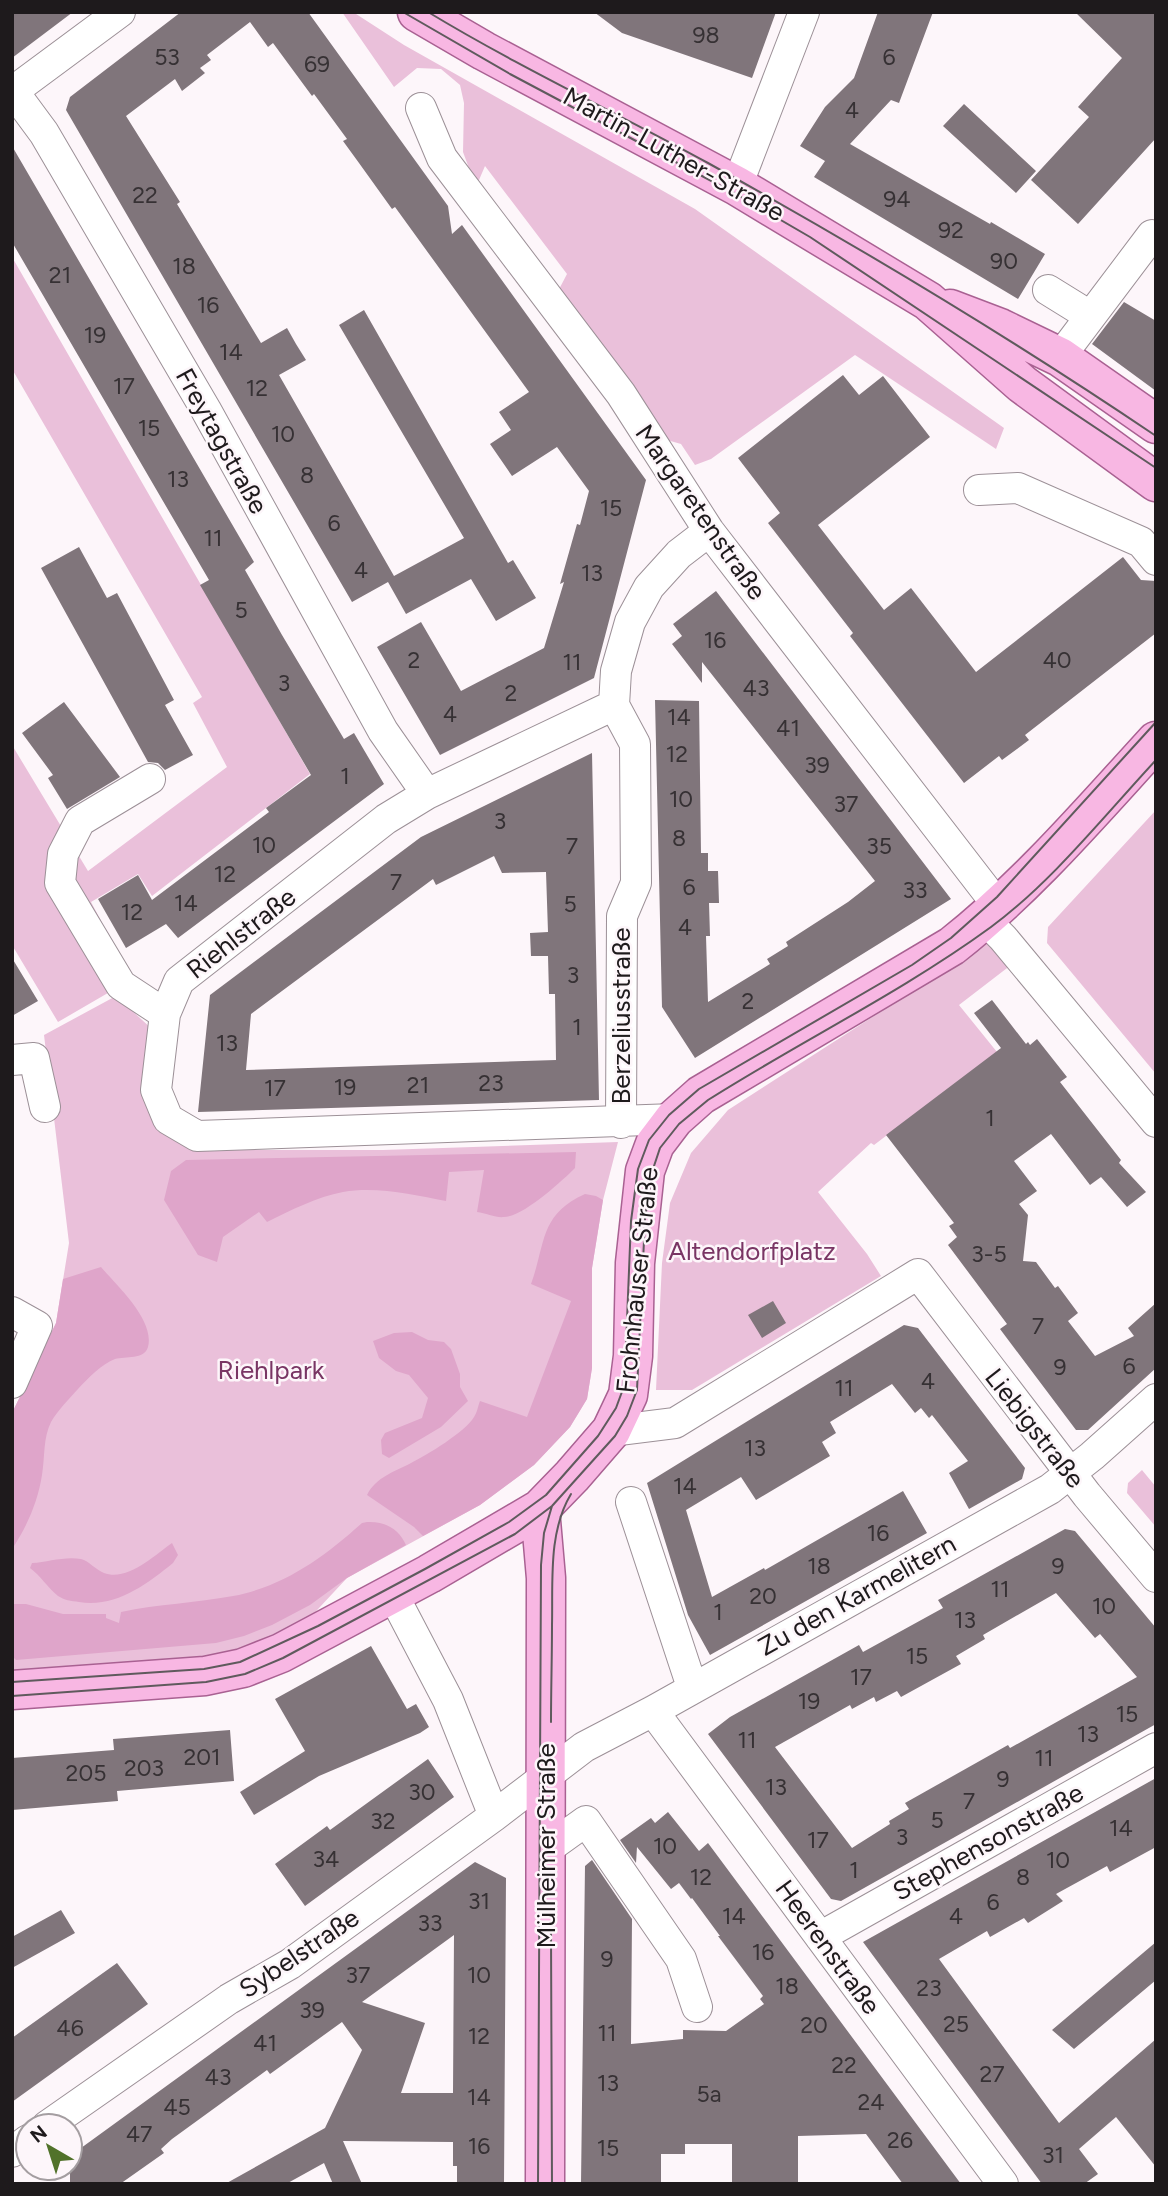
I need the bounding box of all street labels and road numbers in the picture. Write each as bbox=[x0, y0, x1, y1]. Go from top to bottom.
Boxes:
street label: Martin-Luther-Straße bbox=[558, 80, 790, 228]
street label: Freytagstraße bbox=[169, 363, 275, 519]
street label: Margaretenstraße bbox=[629, 418, 773, 606]
street label: Riehlstraße bbox=[180, 880, 302, 986]
street label: Berzeliusstraße bbox=[605, 927, 637, 1105]
street label: Frohnhauser Straße bbox=[609, 1165, 665, 1395]
street label: Liebigstraße bbox=[978, 1362, 1092, 1494]
street label: Zu den Karmelitern bbox=[753, 1527, 961, 1663]
street label: Mülheimer Straße bbox=[530, 1743, 562, 1949]
street label: Stephensonstraße bbox=[887, 1776, 1089, 1908]
street label: Heerenstraße bbox=[769, 1874, 887, 2020]
street label: Sybelstraße bbox=[233, 1901, 365, 2005]

